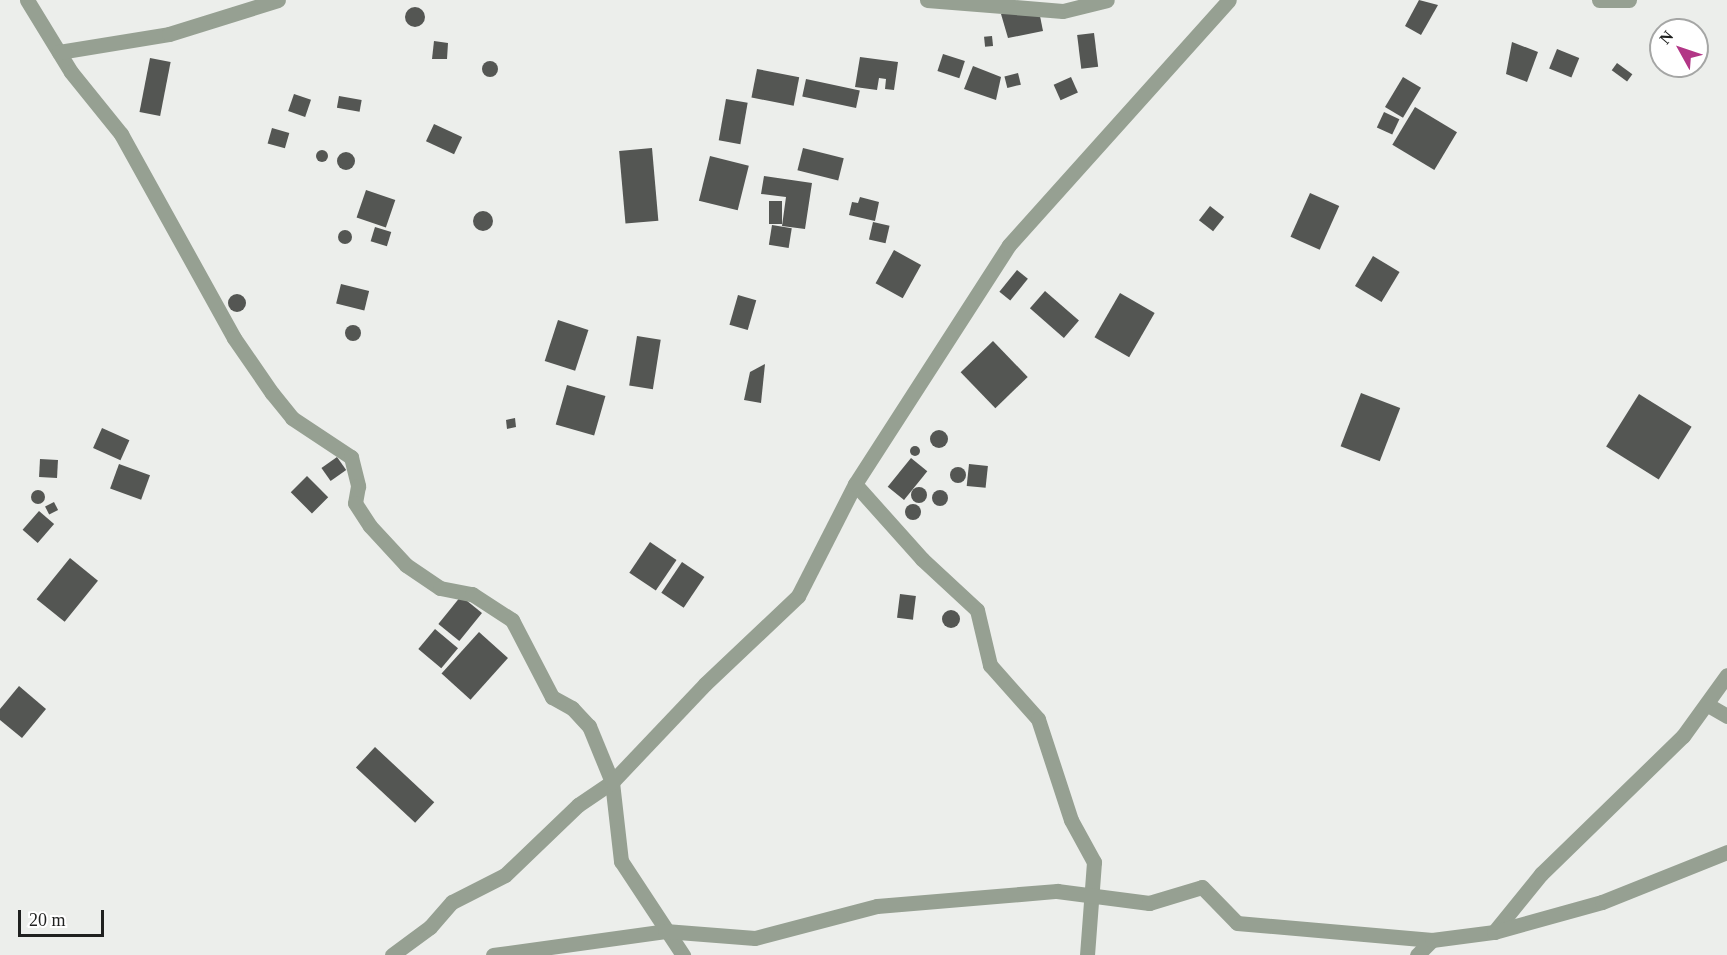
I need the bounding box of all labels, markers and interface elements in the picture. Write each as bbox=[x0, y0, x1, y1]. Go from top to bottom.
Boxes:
north arrow bbox=[1649, 18, 1709, 78]
text: N bbox=[1656, 28, 1677, 47]
scale bar bbox=[21, 898, 106, 936]
text: 20 m bbox=[29, 910, 66, 930]

